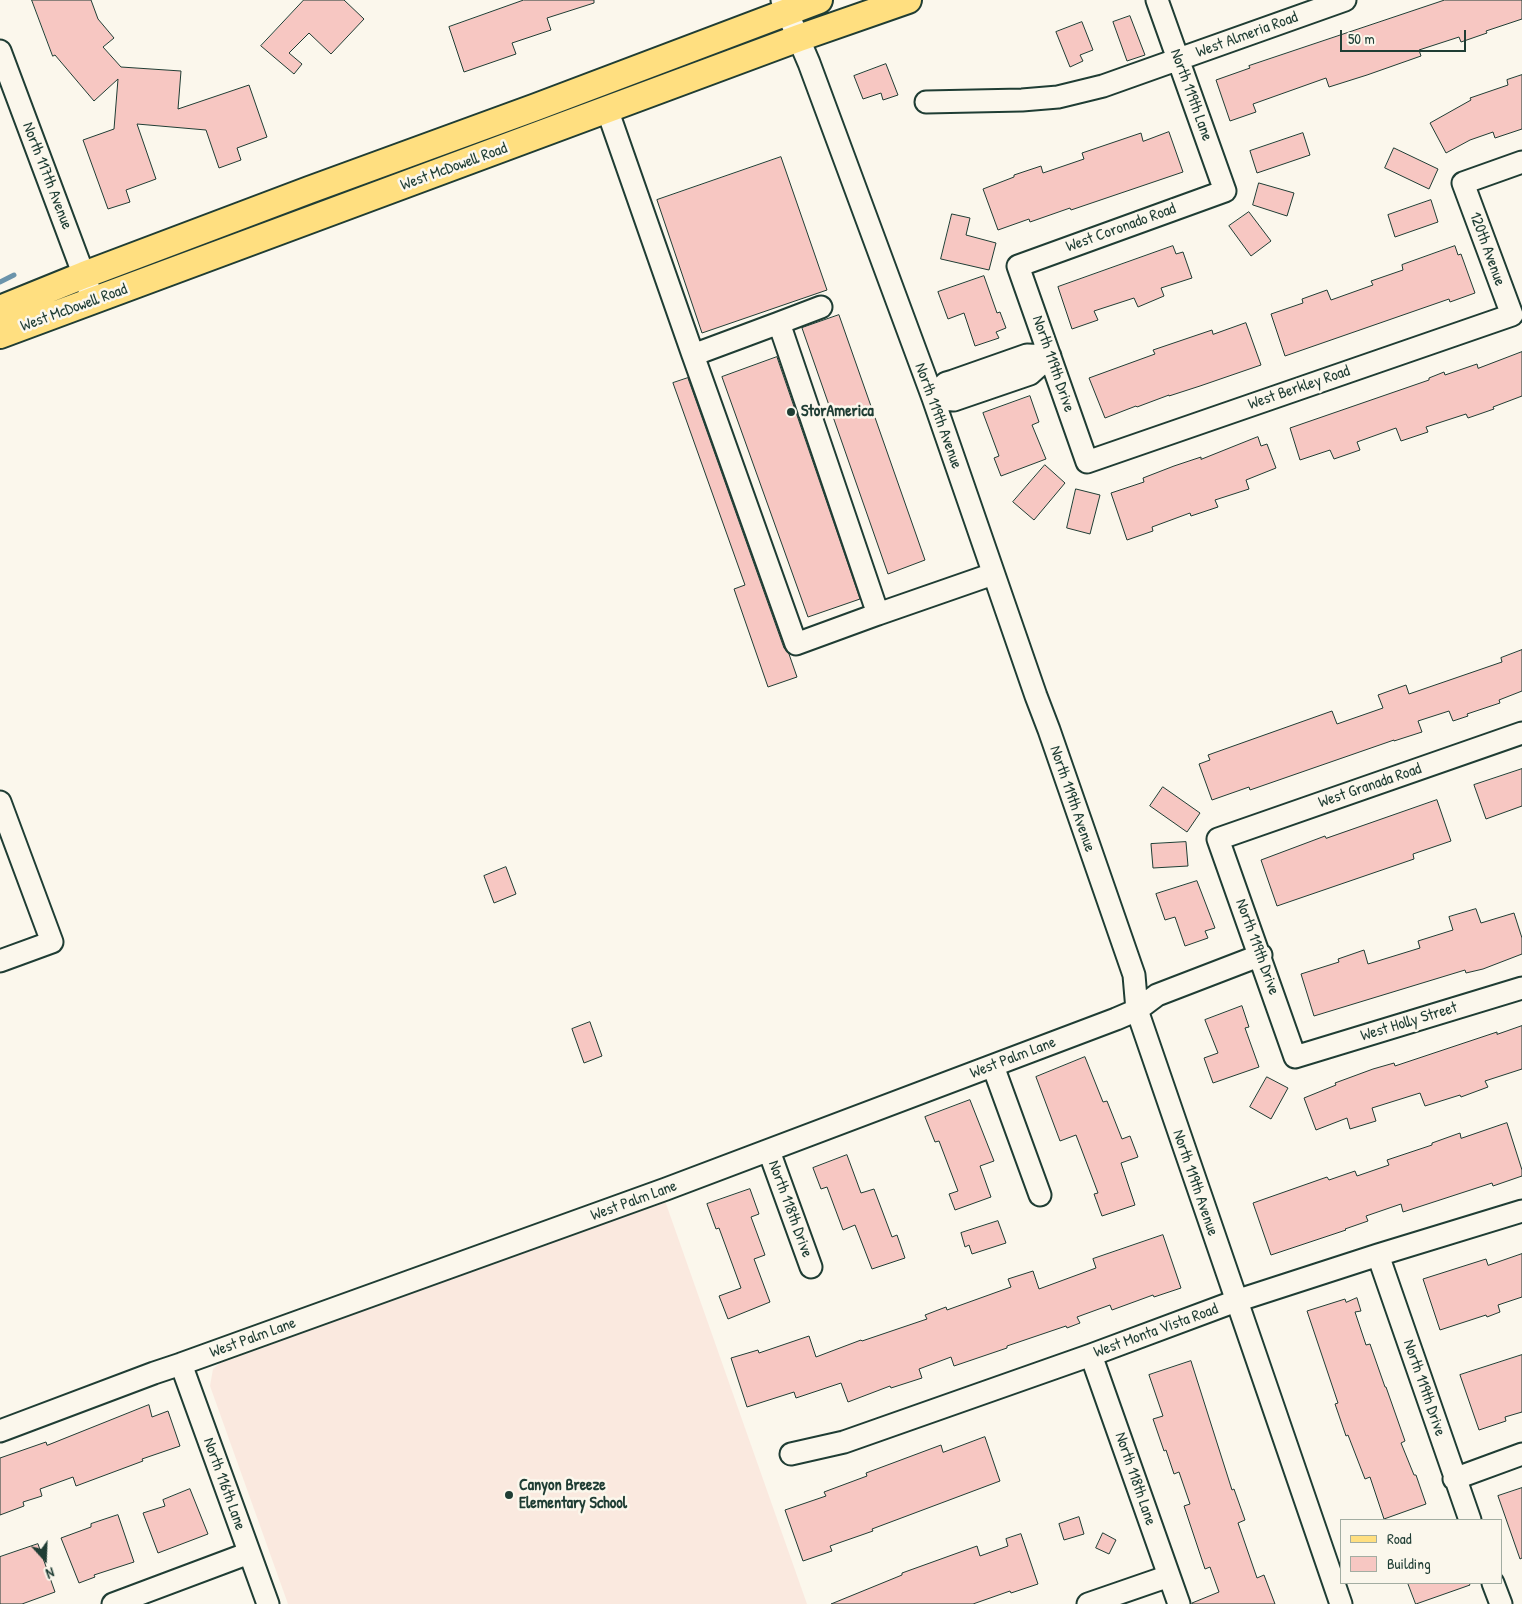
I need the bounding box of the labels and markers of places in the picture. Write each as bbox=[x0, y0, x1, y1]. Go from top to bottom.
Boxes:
place label: StorAmerica bbox=[801, 402, 874, 422]
marker: StorAmerica bbox=[785, 406, 797, 418]
place label: Canyon Breeze Elementary School bbox=[519, 1476, 627, 1514]
marker: Canyon Breeze Elementary School bbox=[503, 1489, 515, 1501]

